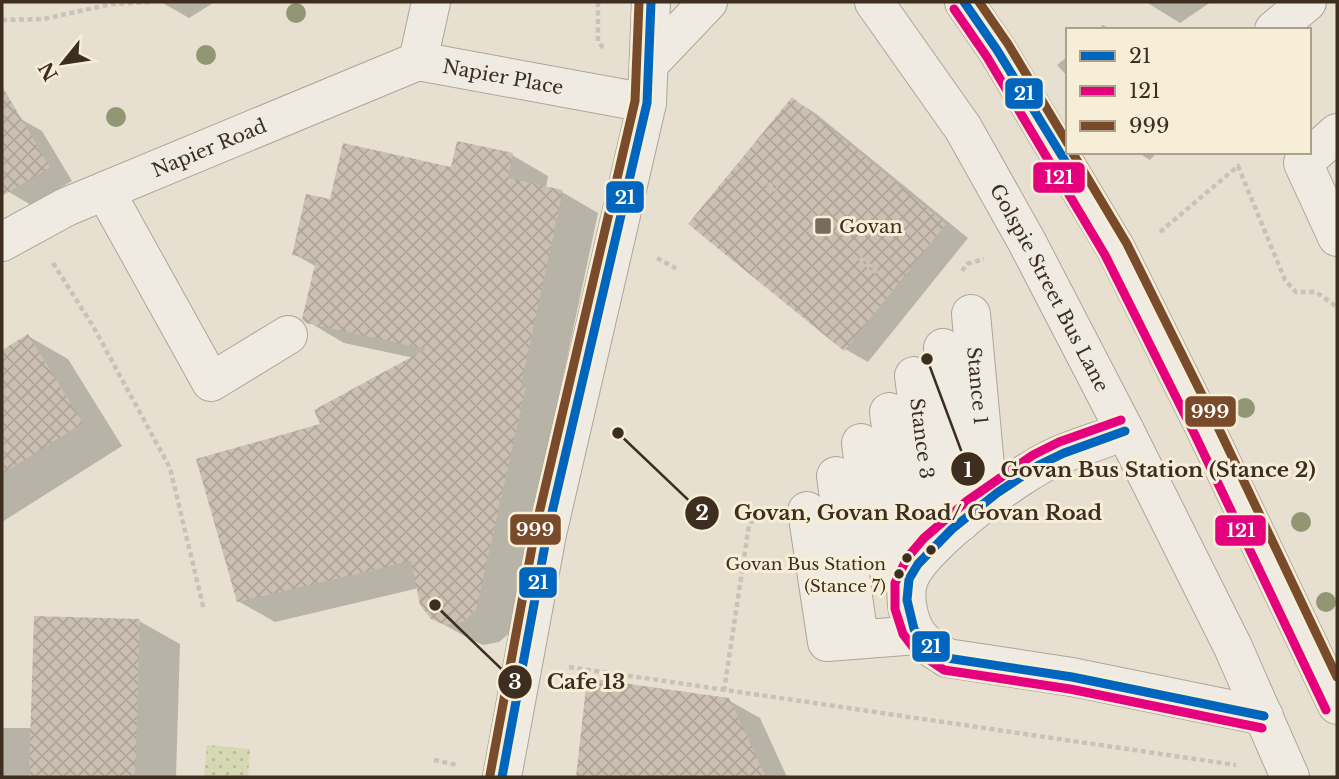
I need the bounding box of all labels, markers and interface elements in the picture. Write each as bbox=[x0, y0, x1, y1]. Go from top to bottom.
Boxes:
north arrow bbox=[28, 28, 98, 98]
legend bbox=[1066, 28, 1311, 154]
text: 21 bbox=[1129, 43, 1151, 69]
street label: Napier Place bbox=[441, 54, 565, 99]
text: N bbox=[34, 58, 63, 85]
line badge: 21 bbox=[1004, 77, 1044, 110]
text: 121 bbox=[1129, 78, 1161, 104]
text: 21 bbox=[1014, 82, 1034, 105]
text: 999 bbox=[1129, 113, 1170, 139]
street label: Napier Road bbox=[149, 114, 270, 182]
line badge: 121 bbox=[1032, 161, 1086, 194]
text: 121 bbox=[1045, 166, 1073, 189]
line badge: 21 bbox=[605, 180, 645, 214]
street label: Golspie Street Bus Lane bbox=[985, 180, 1114, 395]
text: 21 bbox=[615, 186, 635, 209]
place label: Govan bbox=[839, 215, 903, 238]
marker: Govan bbox=[813, 216, 833, 236]
street label: Stance 1 bbox=[963, 346, 993, 426]
line badge: 999 bbox=[1184, 395, 1237, 428]
street label: Stance 3 bbox=[906, 397, 939, 480]
text: 999 bbox=[1191, 400, 1229, 423]
callout: Govan Bus Station (Stance 2) bbox=[951, 448, 1329, 490]
text: 1 bbox=[963, 457, 973, 483]
text: Govan Bus Station (Stance 2) bbox=[1000, 457, 1316, 483]
callout: Govan, Govan Road/ Govan Road bbox=[684, 492, 1116, 534]
text: 2 bbox=[695, 500, 709, 526]
text: Govan, Govan Road/ Govan Road bbox=[734, 500, 1103, 526]
line badge: 999 bbox=[509, 513, 562, 546]
line badge: 121 bbox=[1214, 514, 1267, 547]
text: 999 bbox=[516, 518, 554, 541]
text: 121 bbox=[1227, 519, 1255, 542]
unlabelled marker bbox=[924, 543, 938, 557]
unlabelled marker bbox=[900, 551, 914, 565]
place label: Govan Bus Station (Stance 7) bbox=[726, 554, 886, 597]
line badge: 21 bbox=[518, 566, 558, 599]
marker: Govan Bus Station (Stance 7) bbox=[892, 567, 906, 581]
text: 21 bbox=[528, 571, 548, 594]
line badge: 21 bbox=[911, 630, 951, 663]
text: 21 bbox=[921, 635, 941, 658]
callout: Cafe 13 bbox=[498, 661, 640, 703]
text: 3 bbox=[508, 669, 522, 695]
text: Cafe 13 bbox=[547, 669, 625, 695]

